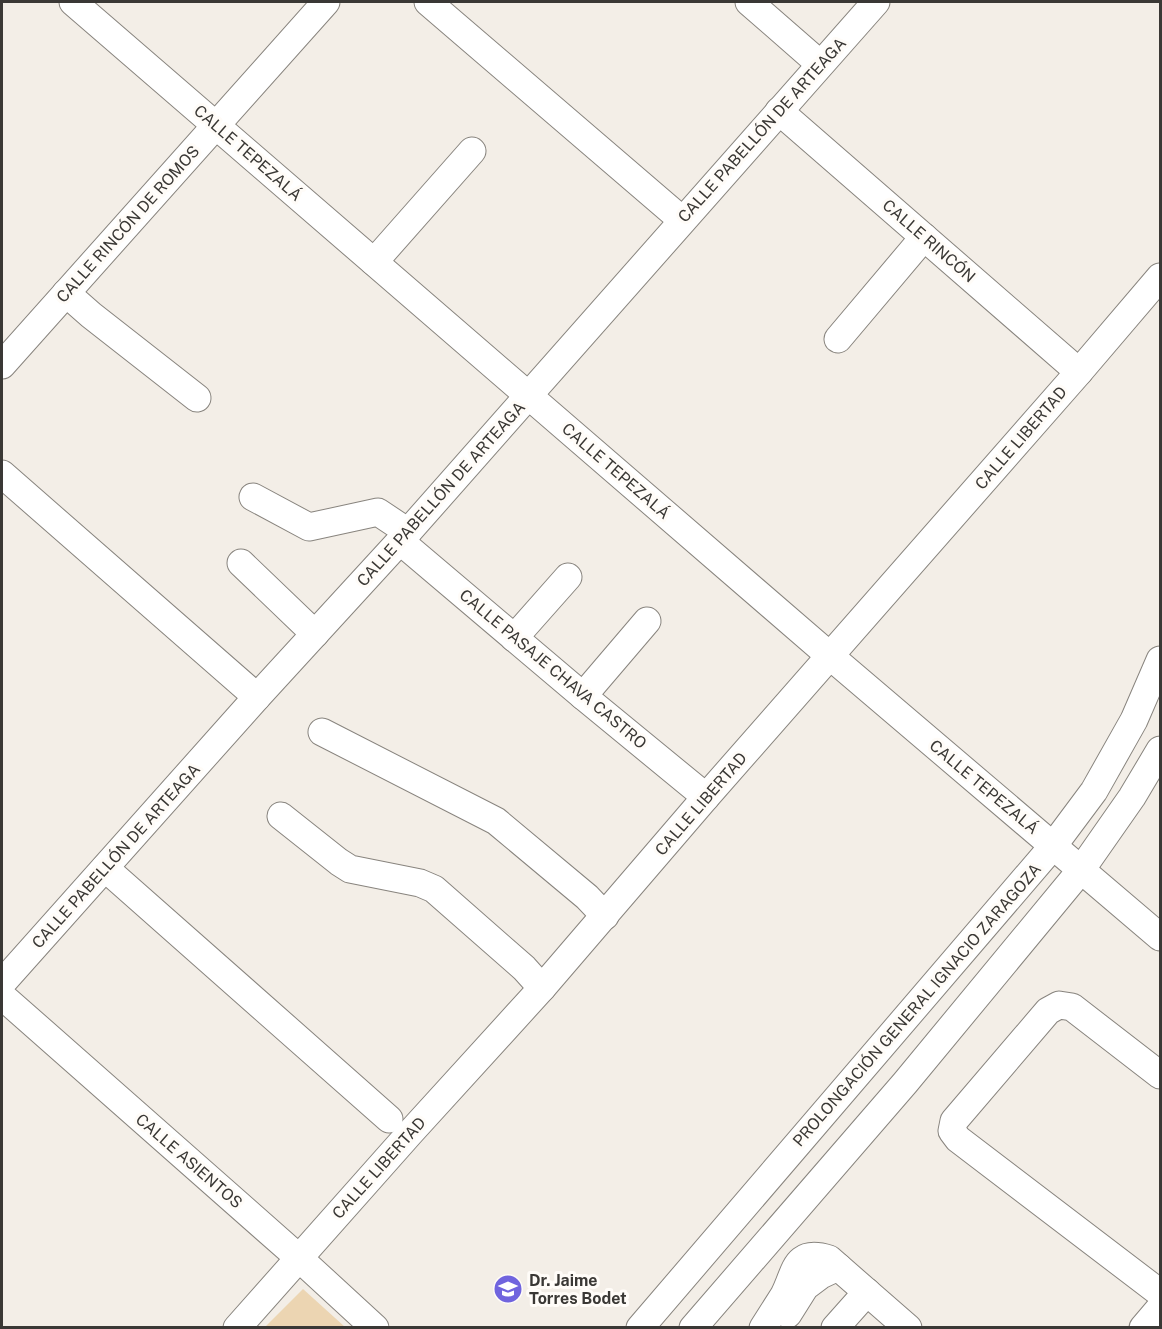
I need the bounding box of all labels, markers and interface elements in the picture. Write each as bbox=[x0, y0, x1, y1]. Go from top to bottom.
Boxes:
street label: CALLE PABELLÓN DE ARTEAGA bbox=[673, 33, 850, 226]
street label: CALLE TEPEZALÁ bbox=[190, 100, 306, 205]
street label: CALLE RINCÓN DE ROMOS bbox=[52, 141, 203, 306]
street label: CALLE RINCÓN bbox=[879, 195, 980, 286]
street label: CALLE LIBERTAD bbox=[971, 383, 1071, 493]
street label: CALLE PABELLÓN DE ARTEAGA bbox=[352, 397, 529, 590]
street label: CALLE TEPEZALÁ bbox=[558, 418, 674, 523]
street label: CALLE PASAJE CHAVA CASTRO bbox=[456, 585, 650, 753]
street label: CALLE TEPEZALÁ bbox=[926, 735, 1043, 838]
street label: CALLE LIBERTAD bbox=[651, 749, 751, 859]
street label: CALLE PABELLÓN DE ARTEAGA bbox=[27, 759, 204, 952]
street label: PROLONGACIÓN GENERAL IGNACIO ZARAGOZA bbox=[788, 859, 1045, 1150]
street label: CALLE ASIENTOS bbox=[132, 1110, 246, 1212]
street label: CALLE LIBERTAD bbox=[328, 1113, 430, 1223]
place label: Dr. Jaime Torres Bodet bbox=[529, 1271, 627, 1308]
school or university icon: Dr. Jaime Torres Bodet bbox=[492, 1273, 524, 1305]

